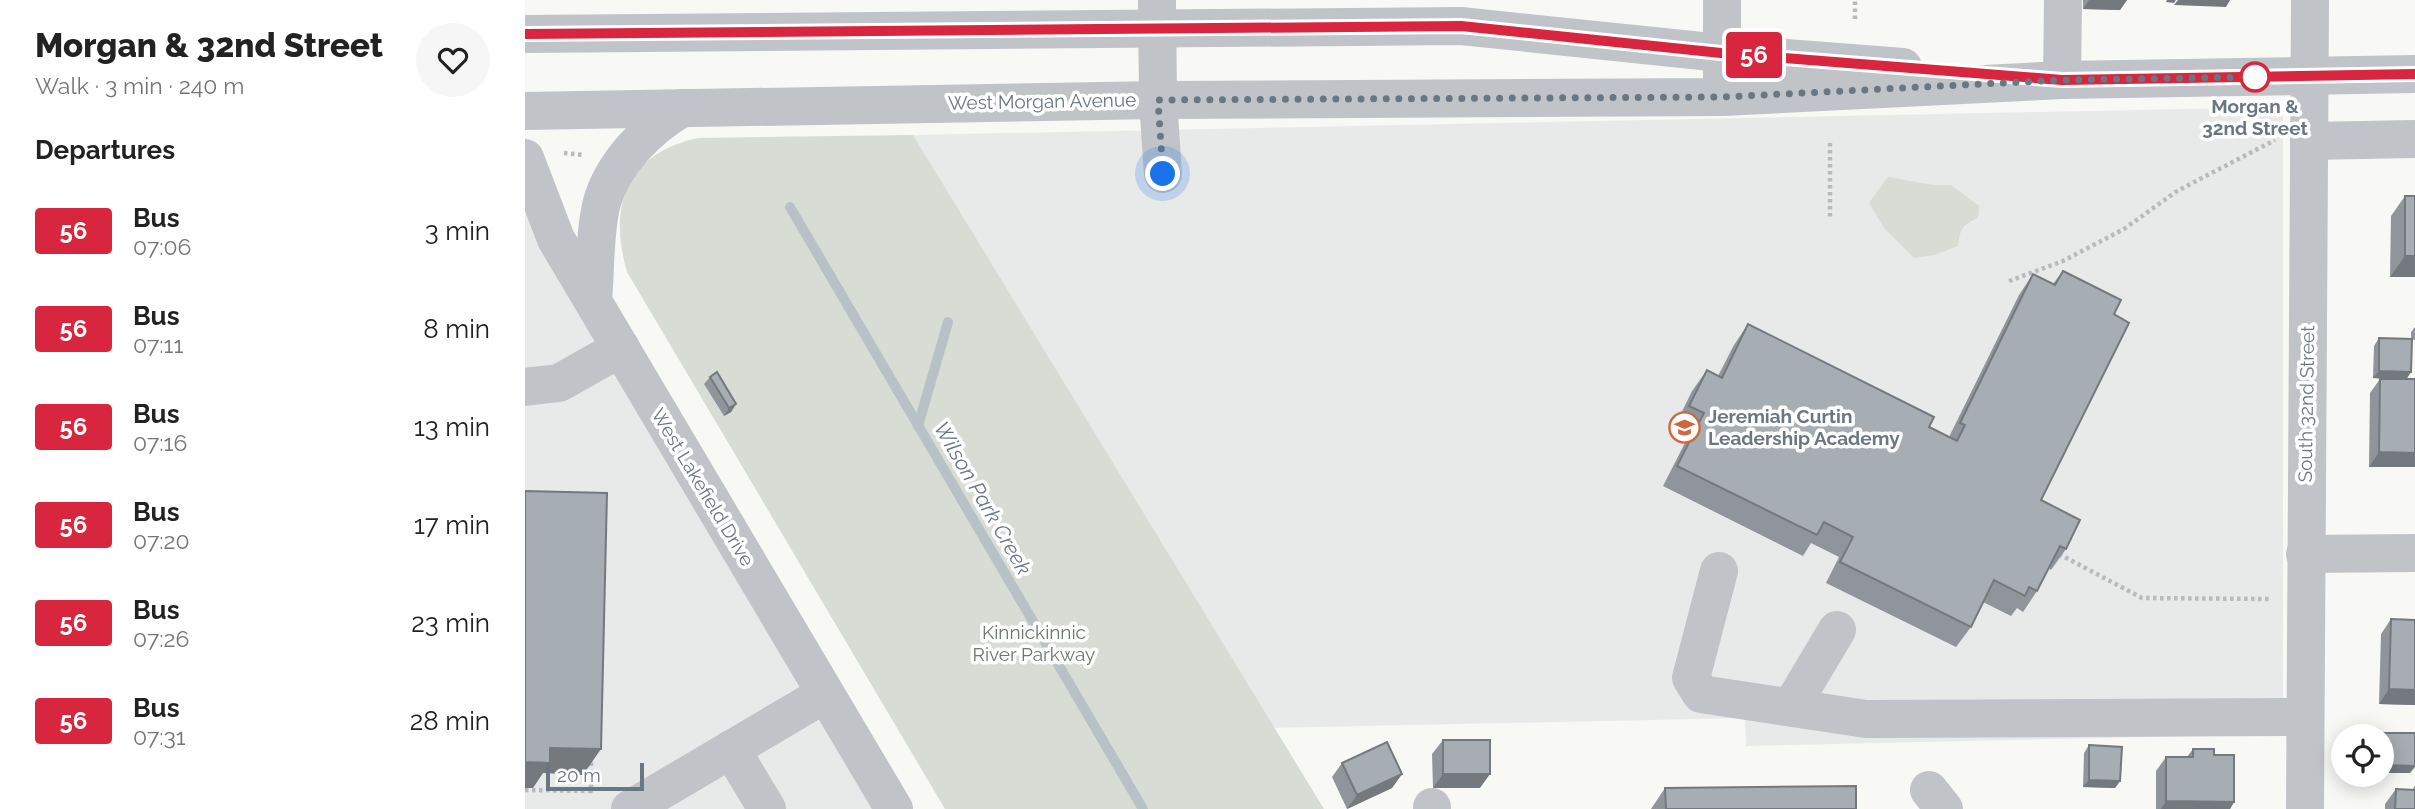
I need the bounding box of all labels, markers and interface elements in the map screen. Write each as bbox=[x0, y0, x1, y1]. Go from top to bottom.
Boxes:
button: heart bbox=[416, 23, 490, 97]
text: Morgan & 32nd Street bbox=[35, 26, 383, 65]
line badge: 56 bbox=[1723, 32, 1785, 78]
text: 56 bbox=[1740, 40, 1768, 69]
marker: Morgan & 32nd Street bbox=[2240, 62, 2270, 92]
text: Walk · 3 min · 240 m bbox=[35, 72, 244, 99]
street label: West Morgan Avenue bbox=[948, 88, 1136, 114]
place label: Morgan & 32nd Street bbox=[2202, 95, 2308, 139]
text: Departures bbox=[35, 135, 175, 165]
your location bbox=[1145, 156, 1180, 191]
text: Bus bbox=[133, 203, 180, 233]
text: 56 bbox=[60, 216, 87, 245]
text: 3 min bbox=[425, 216, 490, 246]
text: 07:06 bbox=[133, 233, 191, 260]
text: Bus bbox=[133, 301, 180, 331]
text: 56 bbox=[60, 314, 87, 343]
text: 8 min bbox=[423, 314, 490, 344]
street label: South 32nd Street bbox=[2294, 325, 2318, 483]
text: 07:11 bbox=[133, 331, 183, 358]
text: Bus bbox=[133, 399, 180, 429]
street label: West Lakefield Drive bbox=[647, 404, 759, 570]
place label: Jeremiah Curtin Leadership Academy bbox=[1708, 405, 1900, 449]
school or university icon: Jeremiah Curtin Leadership Academy bbox=[1668, 410, 1702, 444]
text: 56 bbox=[60, 412, 87, 441]
text: 13 min bbox=[414, 412, 490, 442]
water label: Wilson Park Creek bbox=[929, 417, 1037, 579]
text: 07:16 bbox=[133, 429, 187, 456]
text: Bus bbox=[133, 497, 180, 527]
text: 56 bbox=[60, 510, 87, 539]
text: 17 min bbox=[414, 510, 490, 540]
text: 07:20 bbox=[133, 527, 190, 554]
text: Bus bbox=[133, 595, 180, 625]
text: 56 bbox=[60, 608, 87, 637]
text: 23 min bbox=[411, 608, 490, 638]
park label: Kinnickinnic River Parkway bbox=[973, 621, 1095, 665]
text: 07:26 bbox=[133, 625, 189, 652]
text: Bus bbox=[133, 693, 180, 723]
text: 56 bbox=[60, 706, 87, 735]
text: 28 min bbox=[410, 706, 490, 736]
text: 07:31 bbox=[133, 723, 186, 750]
map controls bbox=[2331, 724, 2394, 787]
button: locate bbox=[2331, 724, 2394, 787]
scale bar bbox=[546, 760, 644, 792]
text: 20 m bbox=[557, 764, 601, 786]

